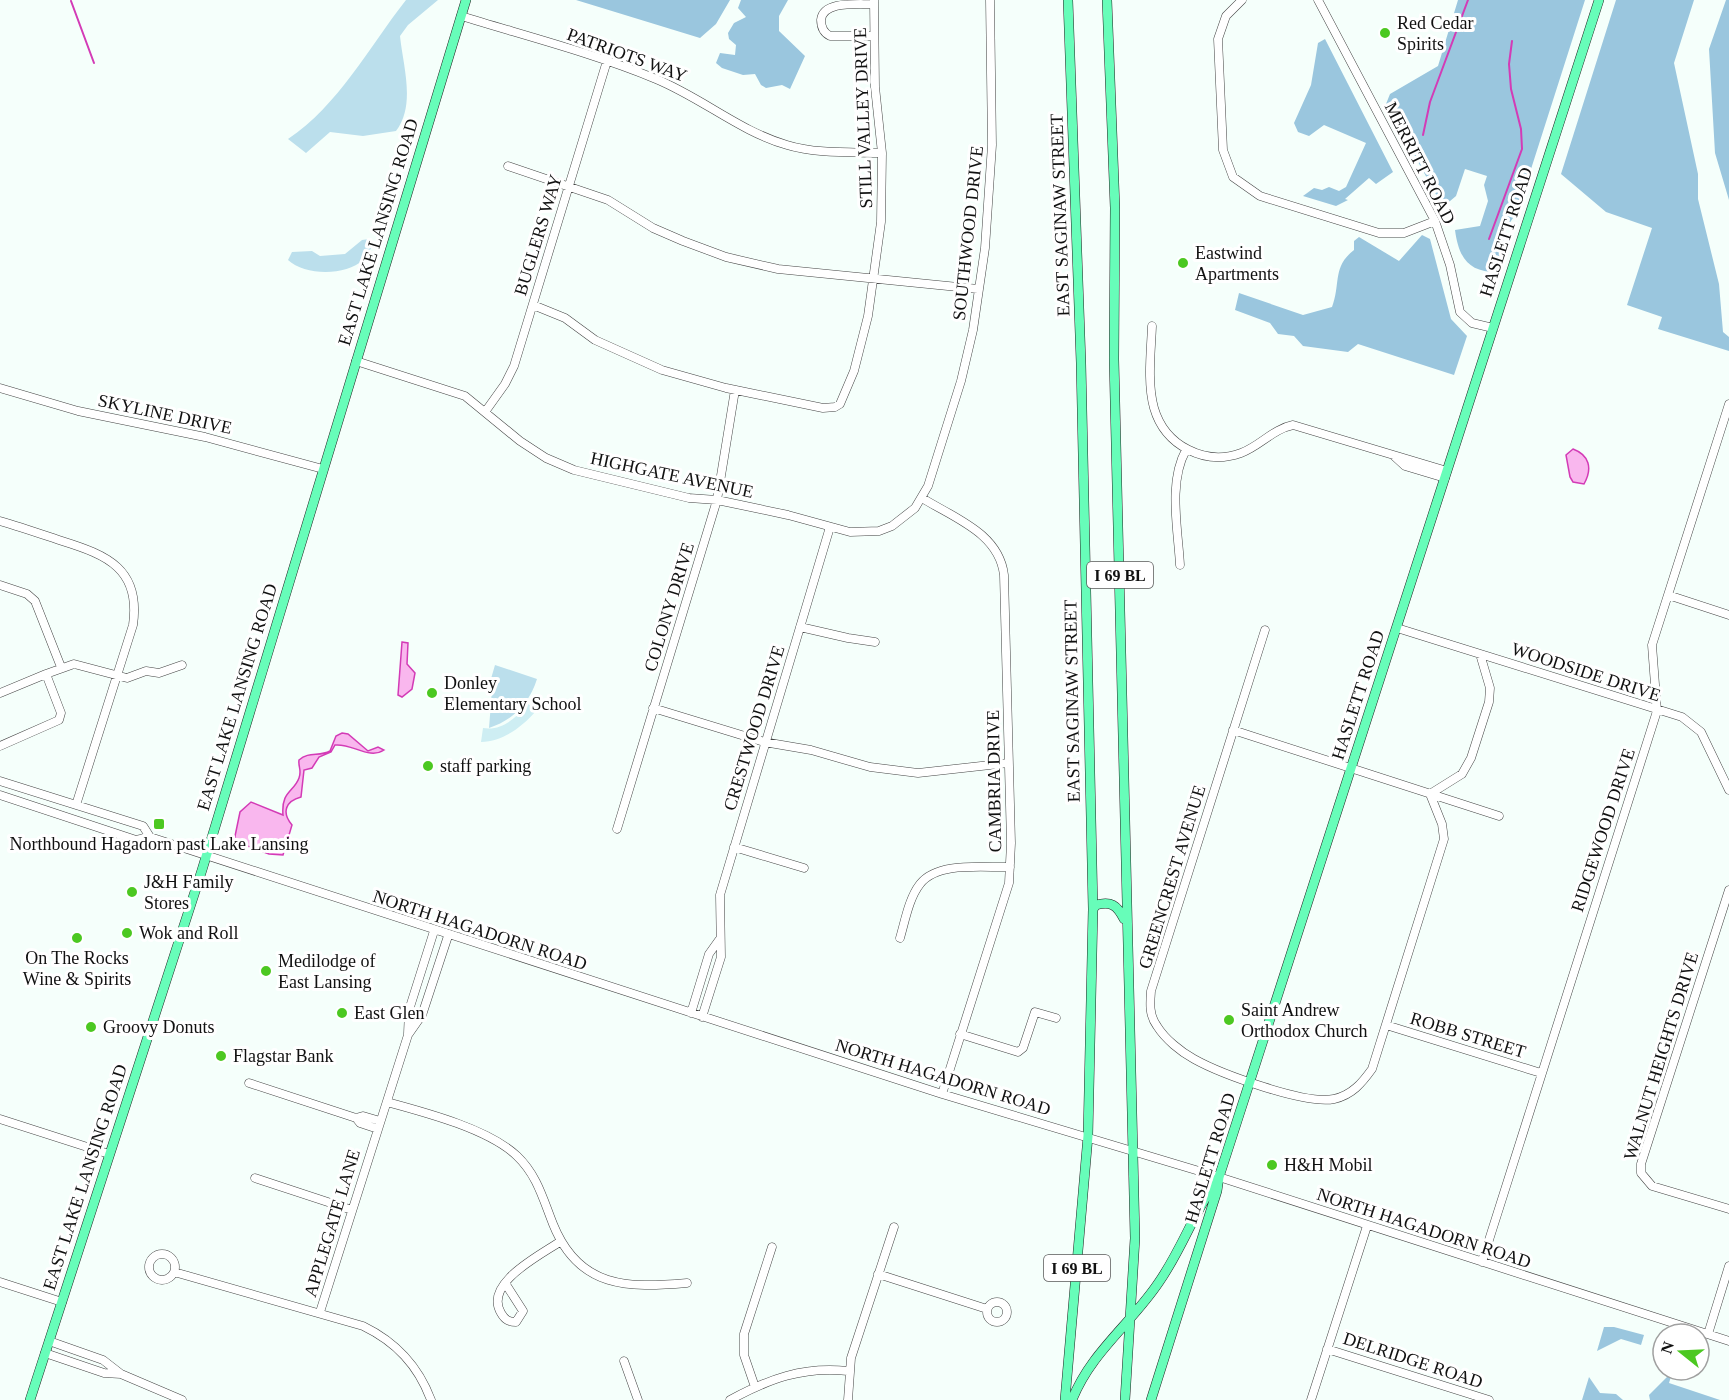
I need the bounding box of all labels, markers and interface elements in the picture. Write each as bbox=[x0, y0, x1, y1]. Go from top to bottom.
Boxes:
place label: Red Cedar Spirits bbox=[1397, 13, 1473, 54]
street label: PATRIOTS WAY bbox=[564, 24, 690, 86]
marker: Red Cedar Spirits bbox=[1378, 26, 1392, 40]
street label: STILL VALLEY DRIVE bbox=[850, 27, 876, 209]
street label: MERRITT ROAD bbox=[1381, 99, 1459, 227]
street label: EAST SAGINAW STREET bbox=[1046, 113, 1074, 317]
street label: EAST LAKE LANSING ROAD bbox=[334, 116, 422, 348]
street label: SOUTHWOOD DRIVE bbox=[949, 145, 987, 321]
street label: HASLETT ROAD bbox=[1476, 165, 1536, 299]
street label: BUGLERS WAY bbox=[510, 172, 566, 298]
place label: Eastwind Apartments bbox=[1195, 243, 1279, 284]
marker: Eastwind Apartments bbox=[1176, 256, 1190, 270]
street label: SKYLINE DRIVE bbox=[96, 390, 234, 438]
street label: HIGHGATE AVENUE bbox=[589, 448, 755, 502]
street label: COLONY DRIVE bbox=[640, 540, 698, 674]
road number: I 69 BL bbox=[1087, 562, 1153, 588]
street label: EAST LAKE LANSING ROAD bbox=[193, 581, 281, 813]
street label: EAST SAGINAW STREET bbox=[1060, 599, 1084, 803]
street label: HASLETT ROAD bbox=[1328, 628, 1388, 762]
street label: WOODSIDE DRIVE bbox=[1509, 638, 1663, 706]
street label: CRESTWOOD DRIVE bbox=[719, 643, 789, 813]
place label: Donley Elementary School bbox=[444, 673, 581, 714]
marker: Donley Elementary School bbox=[425, 686, 439, 700]
street label: CAMBRIA DRIVE bbox=[983, 710, 1005, 852]
street label: RIDGEWOOD DRIVE bbox=[1567, 746, 1639, 914]
place label: staff parking bbox=[440, 756, 531, 776]
marker: staff parking bbox=[421, 759, 435, 773]
street label: GREENCREST AVENUE bbox=[1135, 783, 1209, 971]
marker: Northbound Hagadorn past Lake Lansing bbox=[152, 817, 166, 831]
place label: Northbound Hagadorn past Lake Lansing bbox=[10, 834, 308, 854]
place label: J&H Family Stores bbox=[144, 872, 234, 913]
marker: J&H Family Stores bbox=[125, 885, 139, 899]
street label: NORTH HAGADORN ROAD bbox=[370, 886, 590, 974]
place label: Wok and Roll bbox=[139, 923, 239, 943]
marker: Wok and Roll bbox=[120, 926, 134, 940]
marker: On The Rocks Wine & Spirits bbox=[70, 931, 84, 945]
place label: On The Rocks Wine & Spirits bbox=[23, 948, 131, 989]
street label: WALNUT HEIGHTS DRIVE bbox=[1620, 949, 1702, 1163]
place label: Medilodge of East Lansing bbox=[278, 951, 375, 992]
marker: Medilodge of East Lansing bbox=[259, 964, 273, 978]
place label: Saint Andrew Orthodox Church bbox=[1241, 1000, 1367, 1041]
place label: East Glen bbox=[354, 1003, 424, 1023]
marker: East Glen bbox=[335, 1006, 349, 1020]
street label: ROBB STREET bbox=[1408, 1008, 1528, 1062]
marker: Saint Andrew Orthodox Church bbox=[1222, 1013, 1236, 1027]
place label: Groovy Donuts bbox=[103, 1017, 215, 1037]
marker: Groovy Donuts bbox=[84, 1020, 98, 1034]
street label: NORTH HAGADORN ROAD bbox=[833, 1035, 1053, 1119]
place label: Flagstar Bank bbox=[233, 1046, 334, 1066]
marker: Flagstar Bank bbox=[214, 1049, 228, 1063]
street label: EAST LAKE LANSING ROAD bbox=[39, 1062, 131, 1292]
street label: HASLETT ROAD bbox=[1181, 1090, 1239, 1226]
street label: APPLEGATE LANE bbox=[300, 1147, 364, 1299]
place label: H&H Mobil bbox=[1284, 1155, 1373, 1175]
marker: H&H Mobil bbox=[1265, 1158, 1279, 1172]
street label: NORTH HAGADORN ROAD bbox=[1314, 1184, 1534, 1272]
road number: I 69 BL bbox=[1044, 1255, 1110, 1281]
north arrow bbox=[1651, 1322, 1711, 1382]
street label: DELRIDGE ROAD bbox=[1341, 1328, 1485, 1392]
text: N bbox=[1657, 1339, 1677, 1356]

